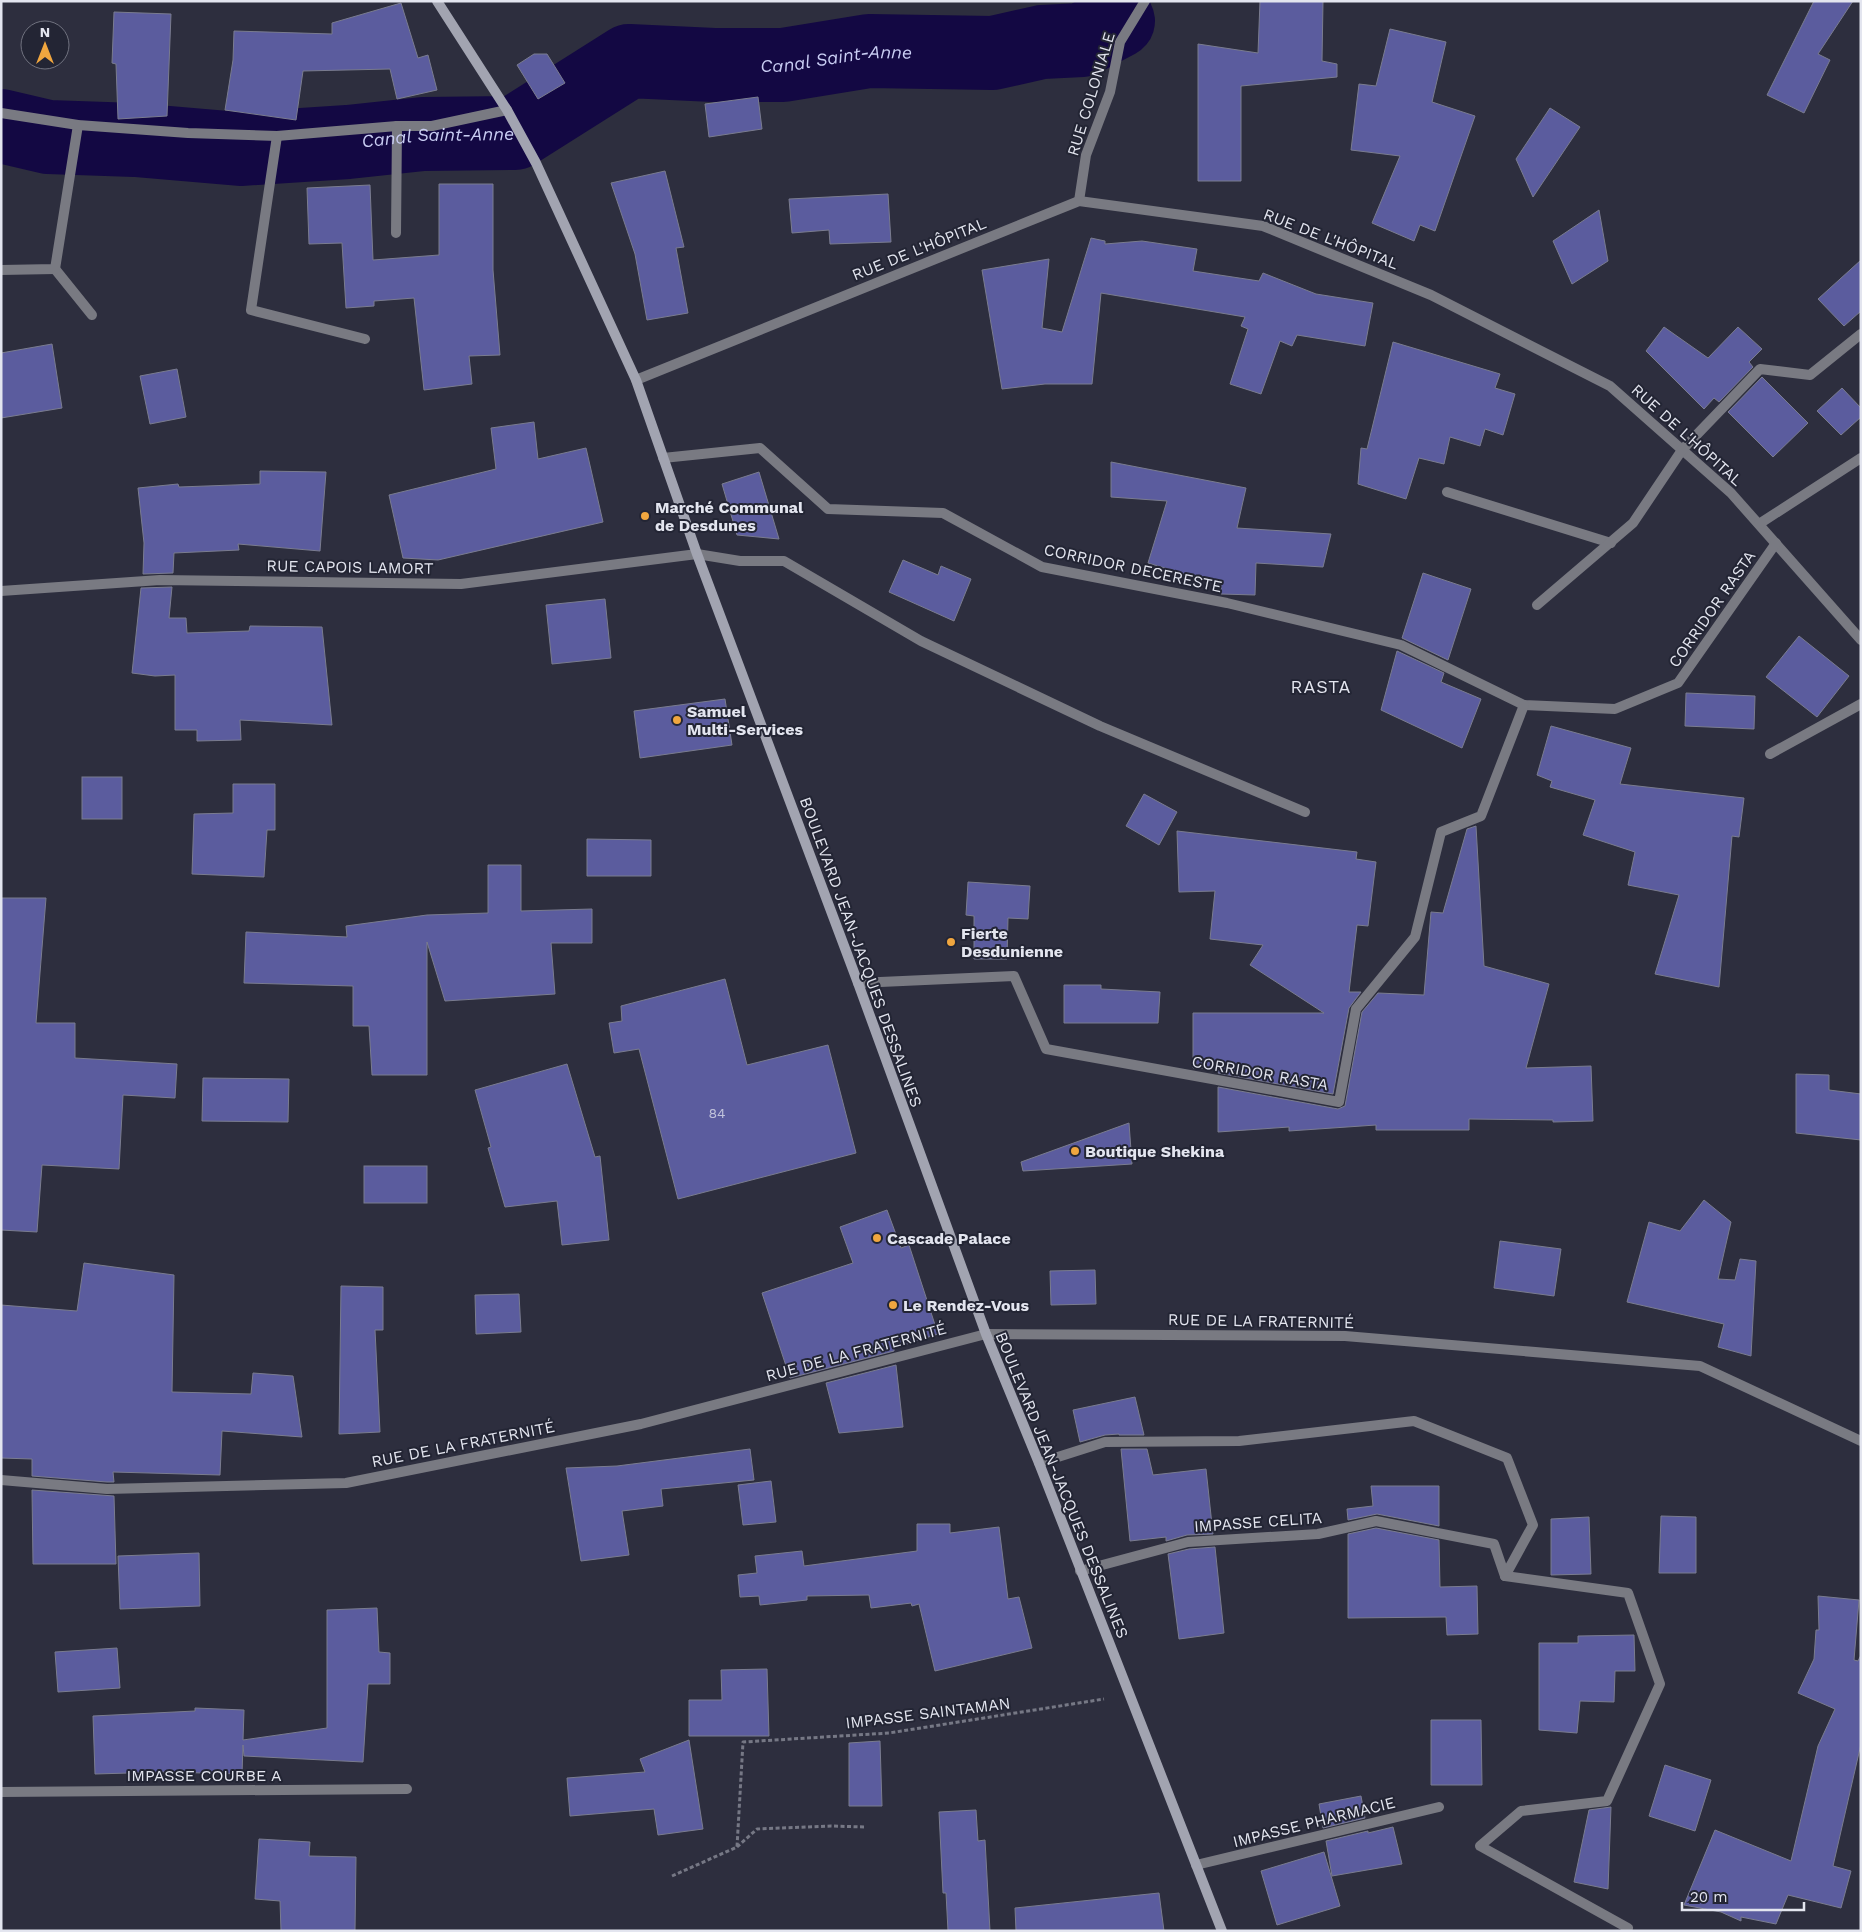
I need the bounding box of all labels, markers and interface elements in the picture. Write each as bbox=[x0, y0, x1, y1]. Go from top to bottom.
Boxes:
north arrow bbox=[20, 20, 70, 70]
text: N bbox=[40, 24, 50, 40]
street label: RUE COLONIALE bbox=[1063, 30, 1119, 158]
water label: Canal Saint-Anne bbox=[760, 40, 912, 76]
water label: Canal Saint-Anne bbox=[360, 123, 514, 151]
street label: RUE DE L'HÔPITAL bbox=[1261, 205, 1401, 274]
street label: RUE DE L'HÔPITAL bbox=[849, 213, 989, 285]
street label: RUE DE L'HÔPITAL bbox=[1628, 380, 1747, 490]
place label: Marché Communal de Desdunes bbox=[655, 498, 804, 535]
marker: Marché Communal de Desdunes bbox=[639, 510, 651, 522]
street label: CORRIDOR DECERESTE bbox=[1042, 540, 1224, 596]
street label: CORRIDOR RASTA bbox=[1665, 547, 1760, 671]
street label: RUE CAPOIS LAMORT bbox=[266, 556, 434, 578]
district label: RASTA bbox=[1291, 676, 1351, 697]
place label: Samuel Multi-Services bbox=[687, 702, 804, 739]
marker: Samuel Multi-Services bbox=[671, 714, 683, 726]
street label: BOULEVARD JEAN-JACQUES DESSALINES bbox=[796, 794, 926, 1110]
place label: Fierte Desdunienne bbox=[961, 924, 1063, 961]
marker: Fierte Desdunienne bbox=[945, 936, 957, 948]
street label: CORRIDOR RASTA bbox=[1190, 1052, 1330, 1094]
house number: 84 bbox=[708, 1105, 726, 1121]
place label: Boutique Shekina bbox=[1085, 1142, 1225, 1161]
marker: Boutique Shekina bbox=[1069, 1145, 1081, 1157]
place label: Cascade Palace bbox=[887, 1229, 1011, 1248]
marker: Cascade Palace bbox=[871, 1232, 883, 1244]
place label: Le Rendez-Vous bbox=[903, 1296, 1030, 1315]
marker: Le Rendez-Vous bbox=[887, 1299, 899, 1311]
street label: RUE DE LA FRATERNITÉ bbox=[1168, 1310, 1354, 1332]
street label: RUE DE LA FRATERNITÉ bbox=[764, 1319, 948, 1385]
street label: BOULEVARD JEAN-JACQUES DESSALINES bbox=[992, 1329, 1132, 1641]
street label: RUE DE LA FRATERNITÉ bbox=[370, 1417, 556, 1471]
street label: IMPASSE CELITA bbox=[1193, 1508, 1323, 1536]
street label: IMPASSE SAINTAMAN bbox=[845, 1693, 1011, 1733]
street label: IMPASSE COURBE A bbox=[127, 1766, 282, 1785]
street label: IMPASSE PHARMACIE bbox=[1231, 1793, 1397, 1851]
scale bar bbox=[1682, 1880, 1804, 1912]
text: 20 m bbox=[1690, 1888, 1728, 1906]

